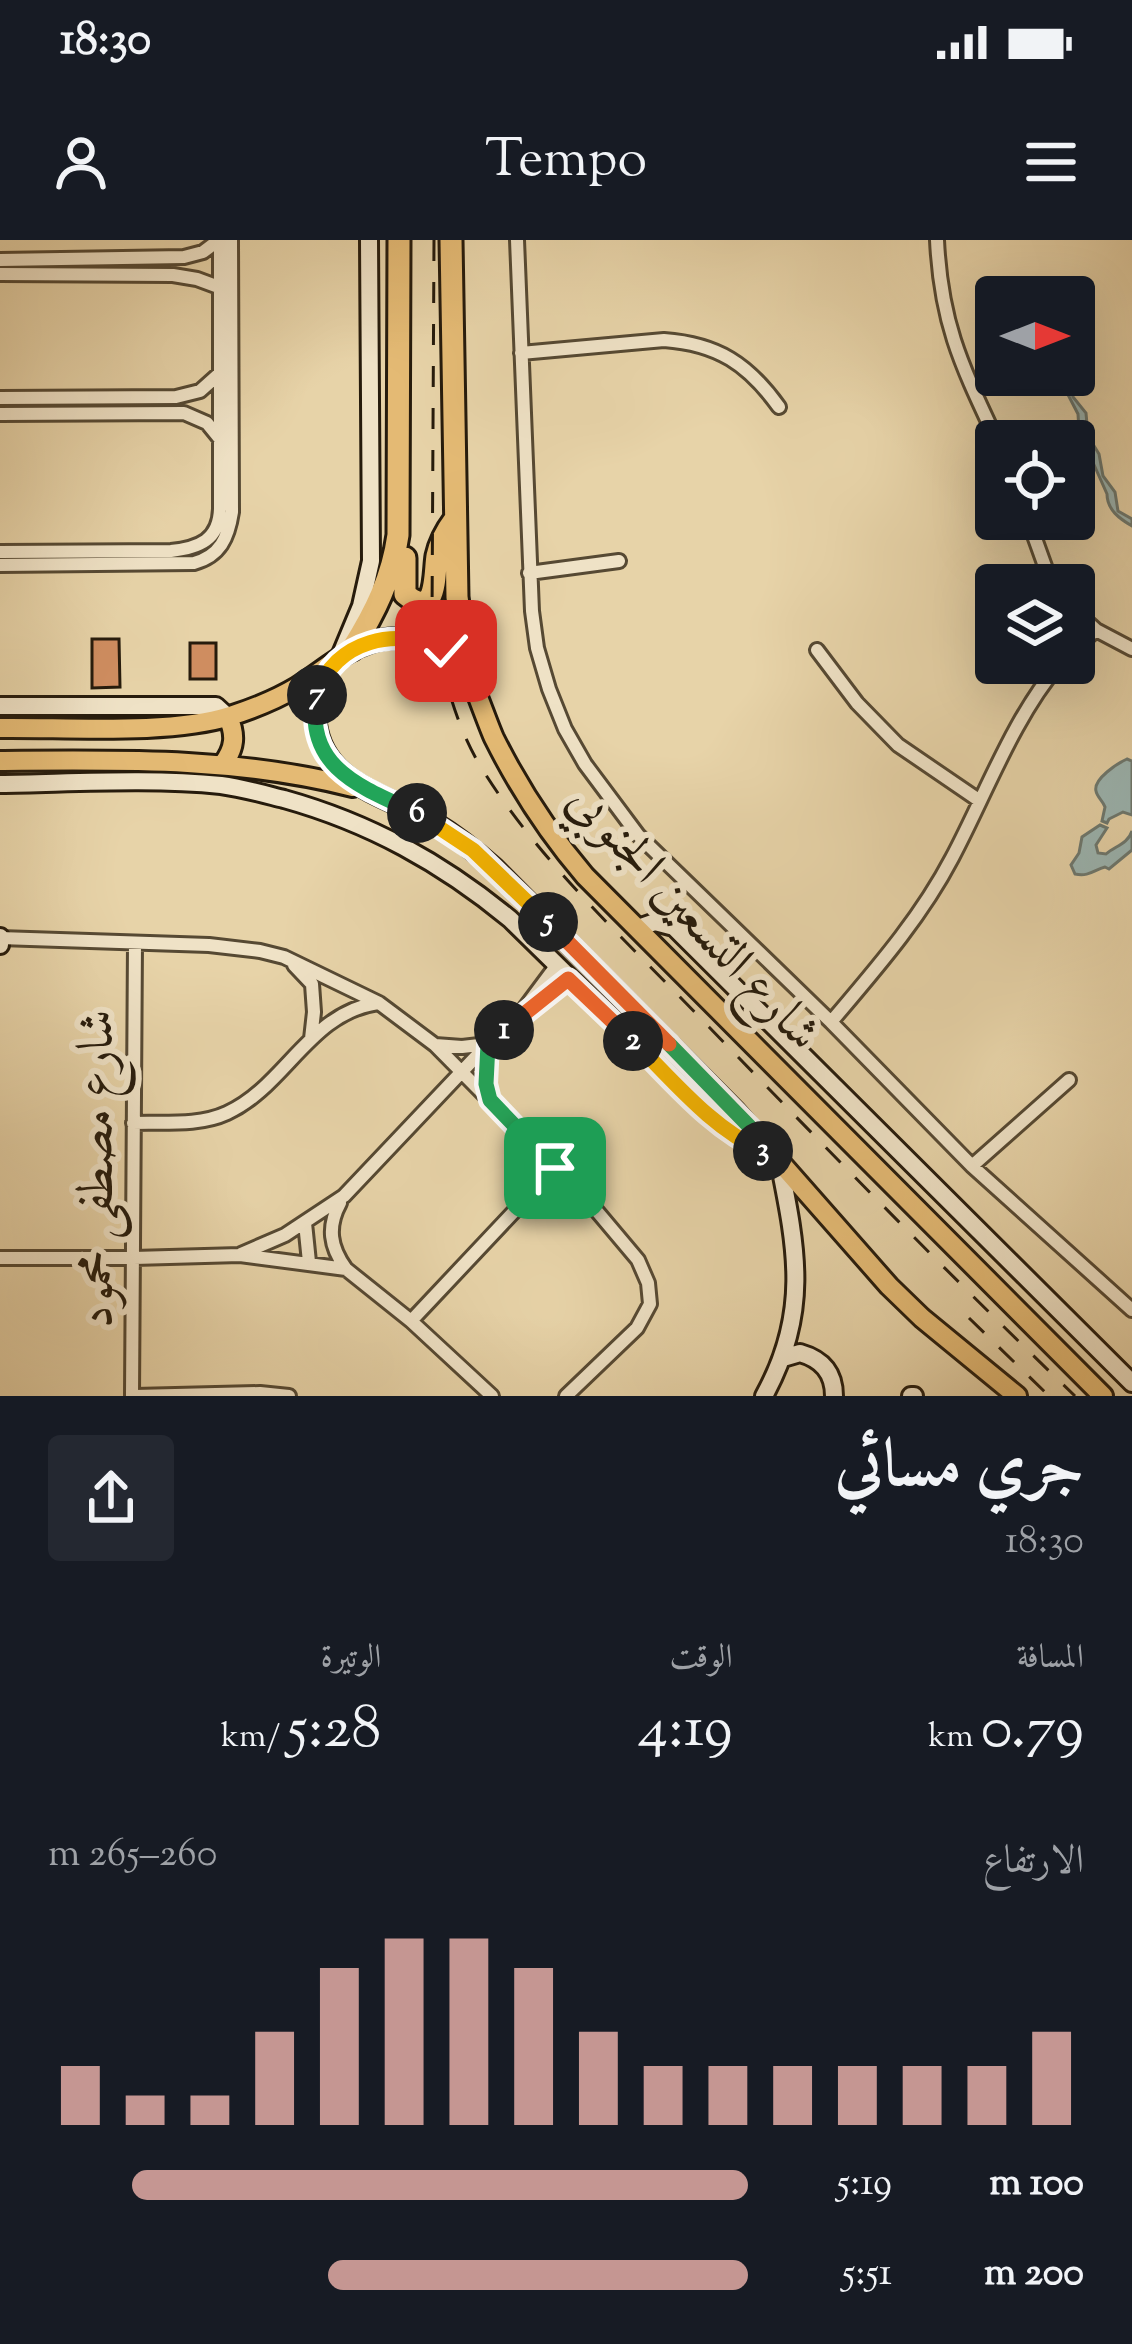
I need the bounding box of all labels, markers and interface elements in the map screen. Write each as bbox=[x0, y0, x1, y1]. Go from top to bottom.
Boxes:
text: 18:30 bbox=[60, 10, 151, 75]
text: Tempo bbox=[485, 123, 647, 201]
icon: person bbox=[48, 129, 114, 195]
icon: menu bbox=[1018, 129, 1084, 195]
north arrow bbox=[975, 276, 1095, 396]
map controls bbox=[975, 276, 1095, 684]
button: locate bbox=[975, 420, 1095, 540]
button: layers bbox=[975, 564, 1095, 684]
pin bbox=[395, 600, 497, 702]
icon: check bbox=[413, 618, 479, 684]
pin: 7 bbox=[287, 665, 347, 725]
text: 7 bbox=[309, 671, 325, 719]
street label: شارع التسعين الجنوبي bbox=[547, 768, 836, 1070]
pin: 6 bbox=[387, 783, 447, 843]
text: 6 bbox=[409, 789, 425, 837]
pin: 5 bbox=[518, 892, 578, 952]
text: 5 bbox=[542, 898, 554, 946]
pin: 1 bbox=[474, 1000, 534, 1060]
text: 1 bbox=[498, 1006, 510, 1054]
street label: شارع مصطفى محمود bbox=[63, 1010, 137, 1328]
pin: 2 bbox=[603, 1011, 663, 1071]
text: 2 bbox=[625, 1017, 641, 1065]
pin bbox=[504, 1117, 606, 1219]
pin: 3 bbox=[733, 1121, 793, 1181]
text: 3 bbox=[756, 1127, 770, 1175]
icon: arrive bbox=[522, 1135, 588, 1201]
text: جري مسائي bbox=[835, 1422, 1084, 1517]
button: share bbox=[48, 1435, 174, 1561]
text: 18:30 bbox=[1005, 1515, 1084, 1571]
text: الوتيرة bbox=[320, 1635, 381, 1683]
text: الوقت bbox=[669, 1635, 733, 1683]
text: المسافة bbox=[1017, 1635, 1084, 1683]
text: 5:28 bbox=[287, 1688, 381, 1775]
text: 4:19 bbox=[638, 1688, 733, 1775]
text: 0.79 bbox=[981, 1688, 1084, 1775]
text: /km bbox=[221, 1714, 287, 1762]
text: km bbox=[928, 1714, 981, 1762]
text: 260–265 m bbox=[48, 1828, 217, 1884]
text: الارتفاع bbox=[983, 1835, 1084, 1891]
text: 5:19 bbox=[837, 2157, 892, 2213]
text: 100 m bbox=[989, 2157, 1084, 2213]
text: 5:51 bbox=[842, 2247, 892, 2303]
text: 200 m bbox=[984, 2247, 1084, 2303]

